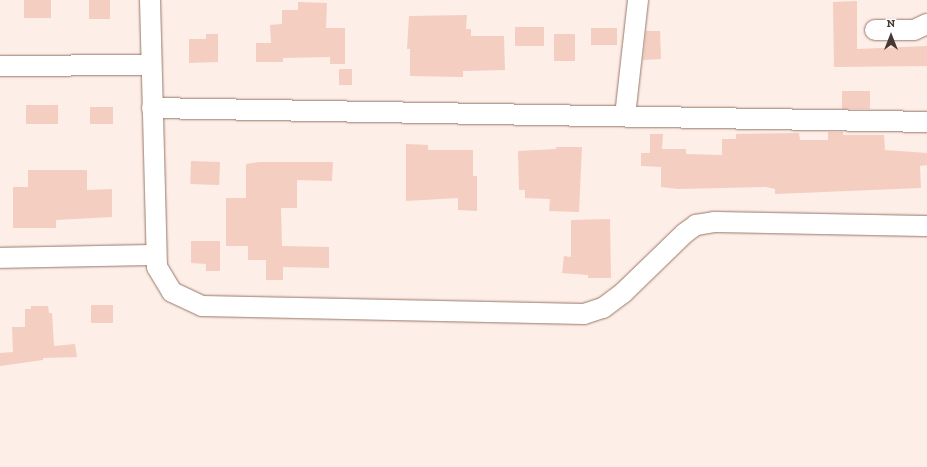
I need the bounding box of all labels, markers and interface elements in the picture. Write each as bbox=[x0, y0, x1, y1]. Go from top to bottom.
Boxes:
north arrow bbox=[871, 16, 911, 56]
text: N bbox=[887, 17, 895, 30]

